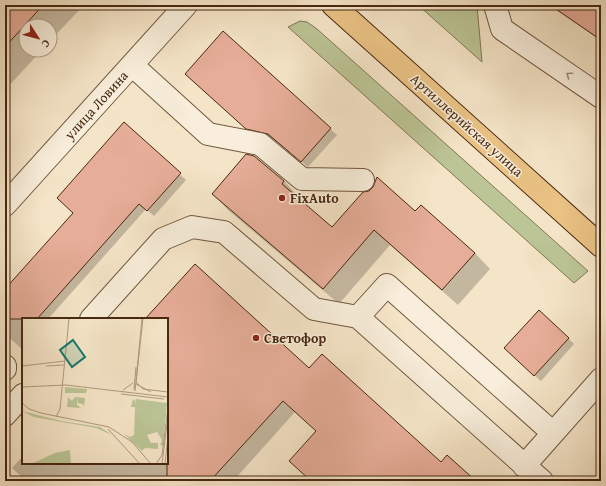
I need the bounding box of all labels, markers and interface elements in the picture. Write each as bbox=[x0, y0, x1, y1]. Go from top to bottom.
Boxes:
north arrow bbox=[18, 18, 58, 58]
text: С bbox=[38, 37, 54, 51]
street label: улица Ловина bbox=[59, 66, 133, 145]
street label: Артиллерийская улица bbox=[406, 69, 528, 181]
one-way arrow bbox=[566, 72, 573, 80]
place label: FixAuto bbox=[290, 188, 339, 208]
marker: FixAuto bbox=[277, 193, 287, 203]
inset map bbox=[22, 318, 168, 464]
place label: Светофор bbox=[264, 328, 326, 348]
marker: Светофор bbox=[251, 333, 261, 343]

